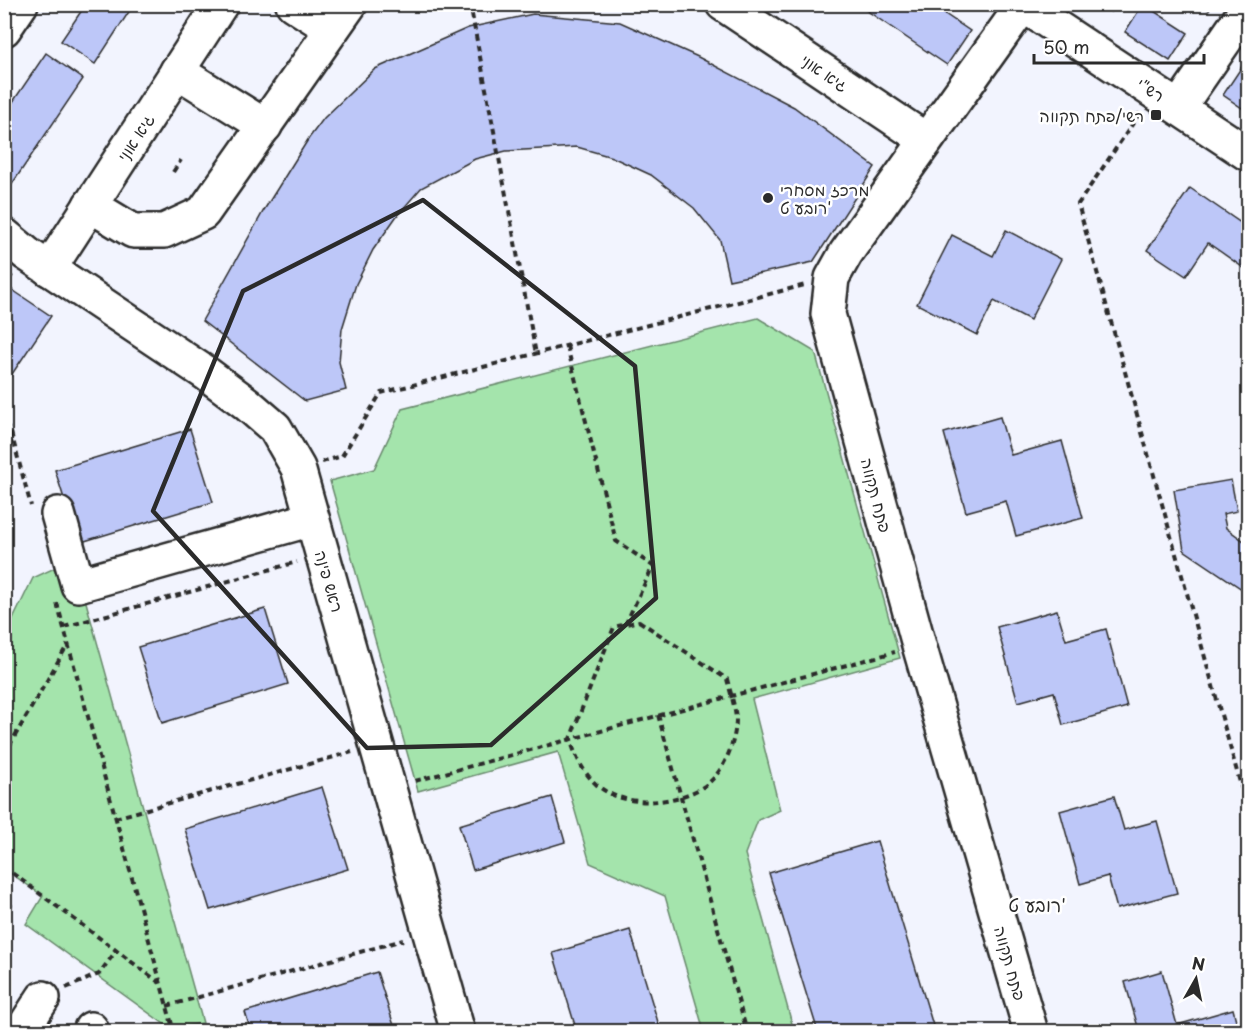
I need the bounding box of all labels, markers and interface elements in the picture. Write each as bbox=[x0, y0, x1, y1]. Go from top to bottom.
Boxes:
scale bar bbox=[1034, 27, 1204, 65]
text: 50 m bbox=[1043, 33, 1090, 60]
street label: גיא אוני bbox=[797, 47, 854, 97]
street label: רש"י bbox=[1132, 71, 1170, 107]
place label: רשי/פתח תקווה bbox=[1039, 103, 1144, 127]
street label: גיא אוני bbox=[111, 108, 159, 165]
marker: רשי/פתח תקווה bbox=[1149, 108, 1163, 122]
place label: מרכז מסחרי רובע ט' bbox=[780, 177, 870, 219]
marker: מרכז מסחרי רובע ט' bbox=[761, 191, 775, 205]
street label: פתח תקווה bbox=[856, 455, 898, 535]
street label: ראש פינה bbox=[310, 547, 350, 615]
district label: רובע ט' bbox=[1008, 891, 1066, 918]
street label: פתח תקווה bbox=[989, 923, 1033, 1003]
north arrow bbox=[1166, 949, 1226, 1009]
text: N bbox=[1190, 950, 1207, 976]

